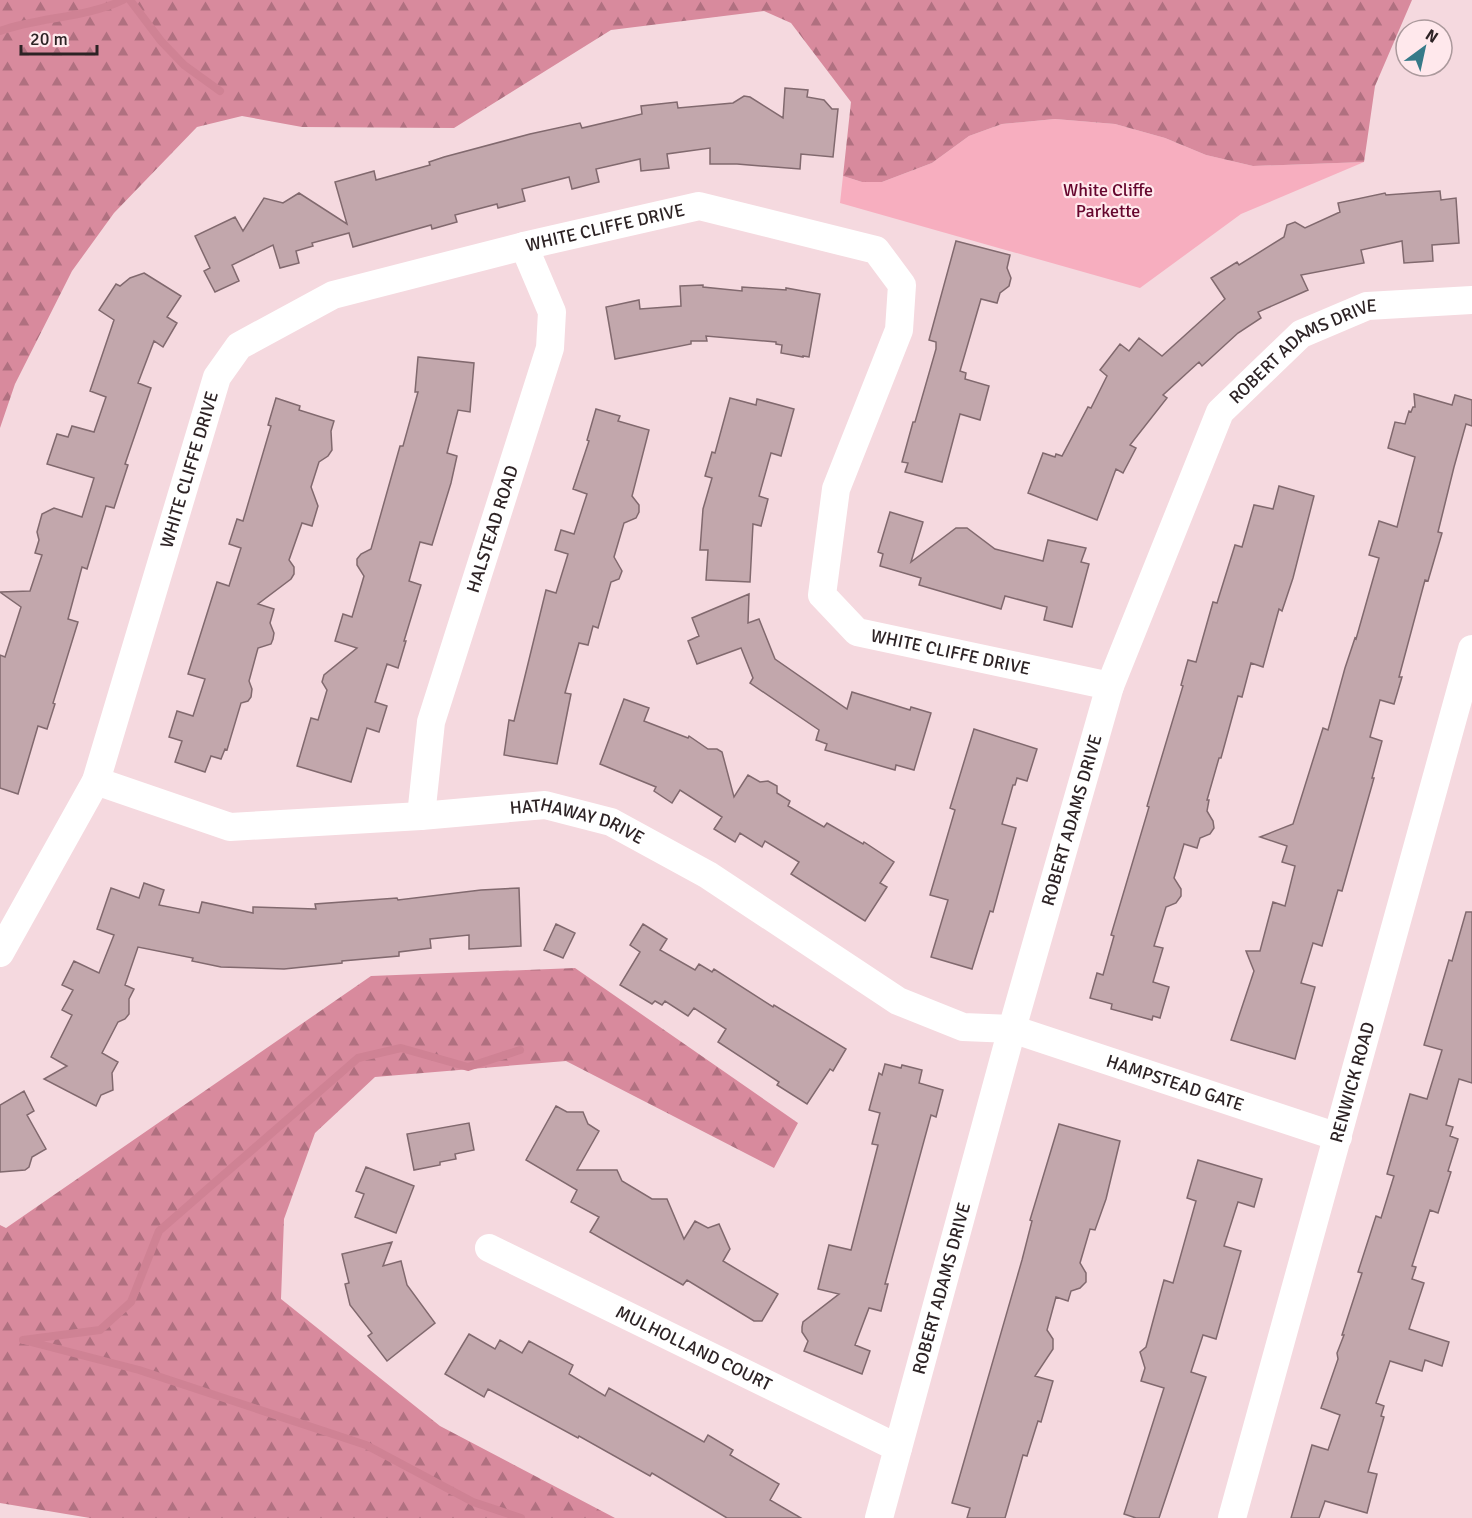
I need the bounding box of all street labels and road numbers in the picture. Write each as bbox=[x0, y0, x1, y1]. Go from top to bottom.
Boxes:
street label: WHITE CLIFFE DRIVE bbox=[523, 199, 687, 256]
street label: ROBERT ADAMS DRIVE bbox=[1224, 294, 1377, 408]
street label: WHITE CLIFFE DRIVE bbox=[155, 389, 223, 551]
street label: HALSTEAD ROAD bbox=[462, 463, 523, 596]
street label: WHITE CLIFFE DRIVE bbox=[869, 624, 1032, 680]
street label: ROBERT ADAMS DRIVE bbox=[1037, 732, 1107, 908]
street label: HATHAWAY DRIVE bbox=[509, 793, 648, 849]
street label: RENWICK ROAD bbox=[1325, 1019, 1379, 1145]
street label: HAMPSTEAD GATE bbox=[1103, 1050, 1247, 1116]
street label: ROBERT ADAMS DRIVE bbox=[908, 1200, 975, 1377]
street label: MULHOLLAND COURT bbox=[612, 1301, 776, 1396]

